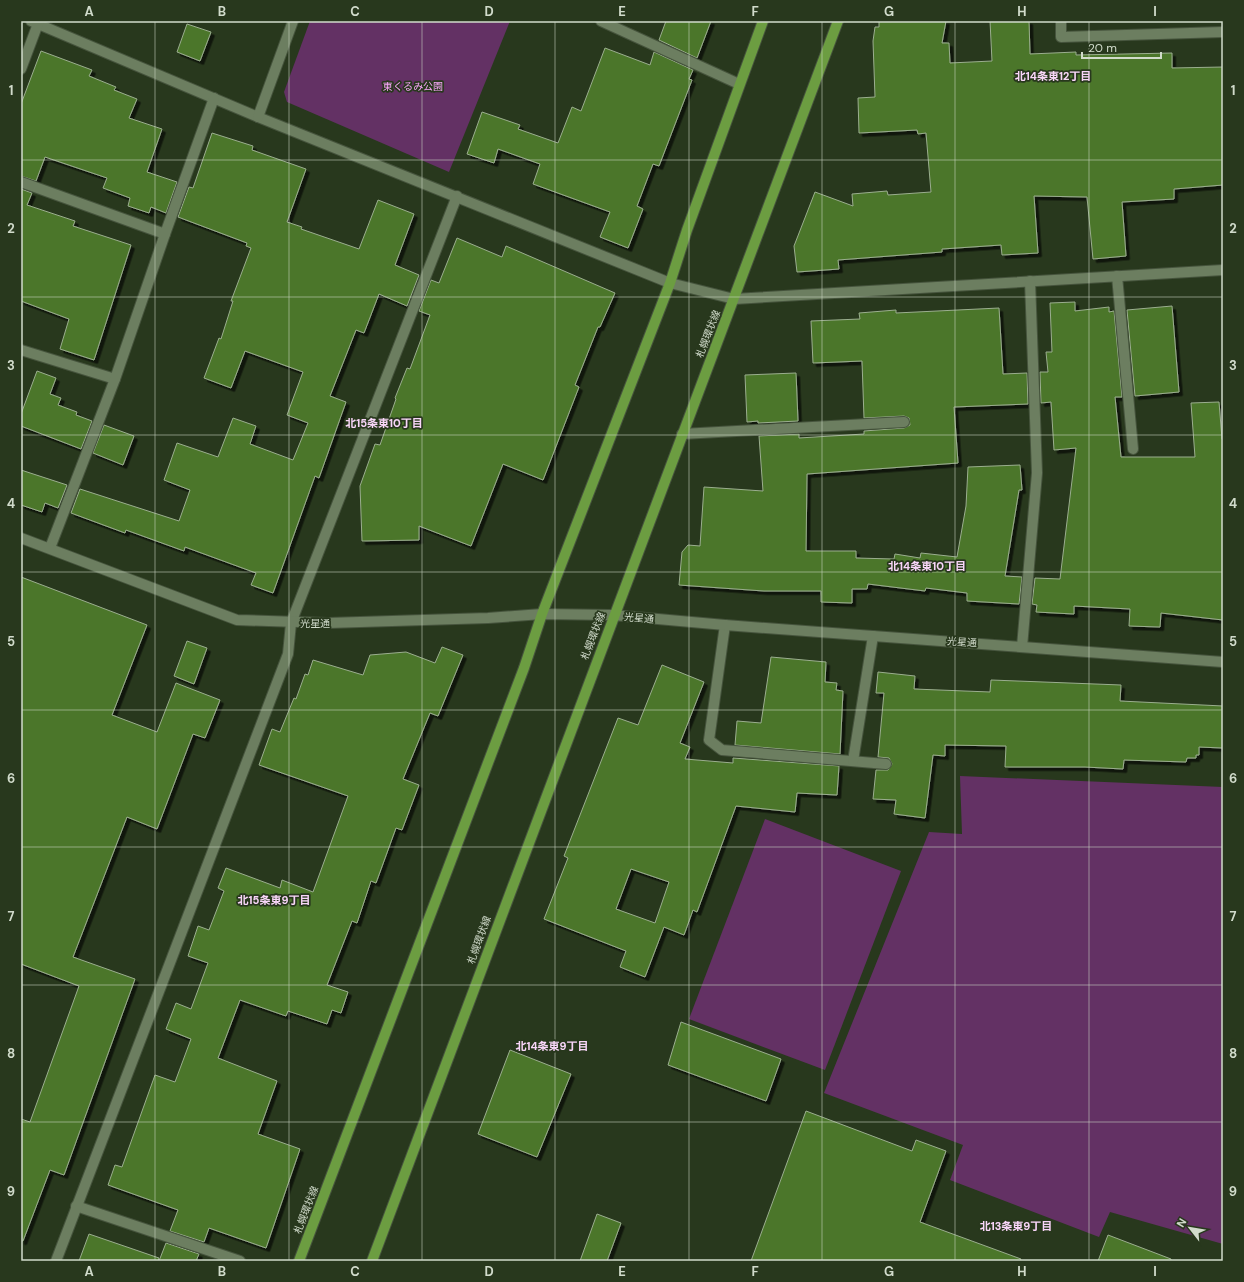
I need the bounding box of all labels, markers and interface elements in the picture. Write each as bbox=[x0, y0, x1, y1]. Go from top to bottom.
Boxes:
text: A bbox=[84, 3, 94, 20]
text: B bbox=[218, 3, 226, 20]
text: C bbox=[350, 3, 360, 20]
text: D bbox=[484, 3, 494, 20]
text: E bbox=[618, 3, 626, 20]
text: F bbox=[751, 3, 759, 20]
text: G bbox=[884, 3, 894, 20]
text: H bbox=[1017, 3, 1027, 20]
text: I bbox=[1153, 3, 1157, 20]
scale bar bbox=[1082, 34, 1161, 60]
text: 20 m bbox=[1088, 40, 1117, 56]
district label: 北14条東12丁目 bbox=[1015, 69, 1091, 83]
park label: 東くるみ公園 bbox=[383, 80, 443, 93]
text: 1 bbox=[9, 82, 13, 99]
text: 1 bbox=[1231, 82, 1235, 99]
text: 2 bbox=[7, 220, 15, 237]
text: 2 bbox=[1229, 220, 1237, 237]
street label: 札幌環状線 bbox=[693, 308, 723, 360]
text: 3 bbox=[7, 357, 15, 374]
text: 3 bbox=[1229, 357, 1237, 374]
district label: 北15条東10丁目 bbox=[345, 416, 423, 430]
text: 4 bbox=[7, 495, 15, 512]
text: 4 bbox=[1229, 495, 1237, 512]
district label: 北14条東10丁目 bbox=[888, 559, 966, 573]
street label: 札幌環状線 bbox=[578, 610, 608, 662]
street label: 光星通 bbox=[623, 610, 655, 626]
street label: 光星通 bbox=[300, 617, 330, 630]
text: 5 bbox=[7, 633, 15, 650]
text: 5 bbox=[1229, 633, 1237, 650]
street label: 光星通 bbox=[947, 634, 977, 650]
text: 6 bbox=[7, 770, 15, 787]
text: 6 bbox=[1229, 770, 1237, 787]
district label: 北15条東9丁目 bbox=[238, 893, 310, 907]
text: 7 bbox=[8, 908, 15, 925]
text: 7 bbox=[1230, 908, 1237, 925]
street label: 札幌環状線 bbox=[464, 914, 494, 966]
district label: 北14条東9丁目 bbox=[515, 1039, 589, 1053]
text: 8 bbox=[7, 1045, 15, 1062]
text: 8 bbox=[1229, 1045, 1237, 1062]
text: 9 bbox=[7, 1183, 15, 1200]
text: 9 bbox=[1229, 1183, 1237, 1200]
street label: 札幌環状線 bbox=[291, 1184, 321, 1236]
north arrow bbox=[1170, 1208, 1210, 1248]
text: N bbox=[1173, 1216, 1189, 1230]
district label: 北13条東9丁目 bbox=[980, 1219, 1052, 1233]
text: A bbox=[84, 1263, 94, 1280]
text: B bbox=[218, 1263, 226, 1280]
text: C bbox=[350, 1263, 360, 1280]
text: D bbox=[484, 1263, 494, 1280]
text: E bbox=[618, 1263, 626, 1280]
text: F bbox=[751, 1263, 759, 1280]
text: G bbox=[884, 1263, 894, 1280]
text: H bbox=[1017, 1263, 1027, 1280]
text: I bbox=[1153, 1263, 1157, 1280]

